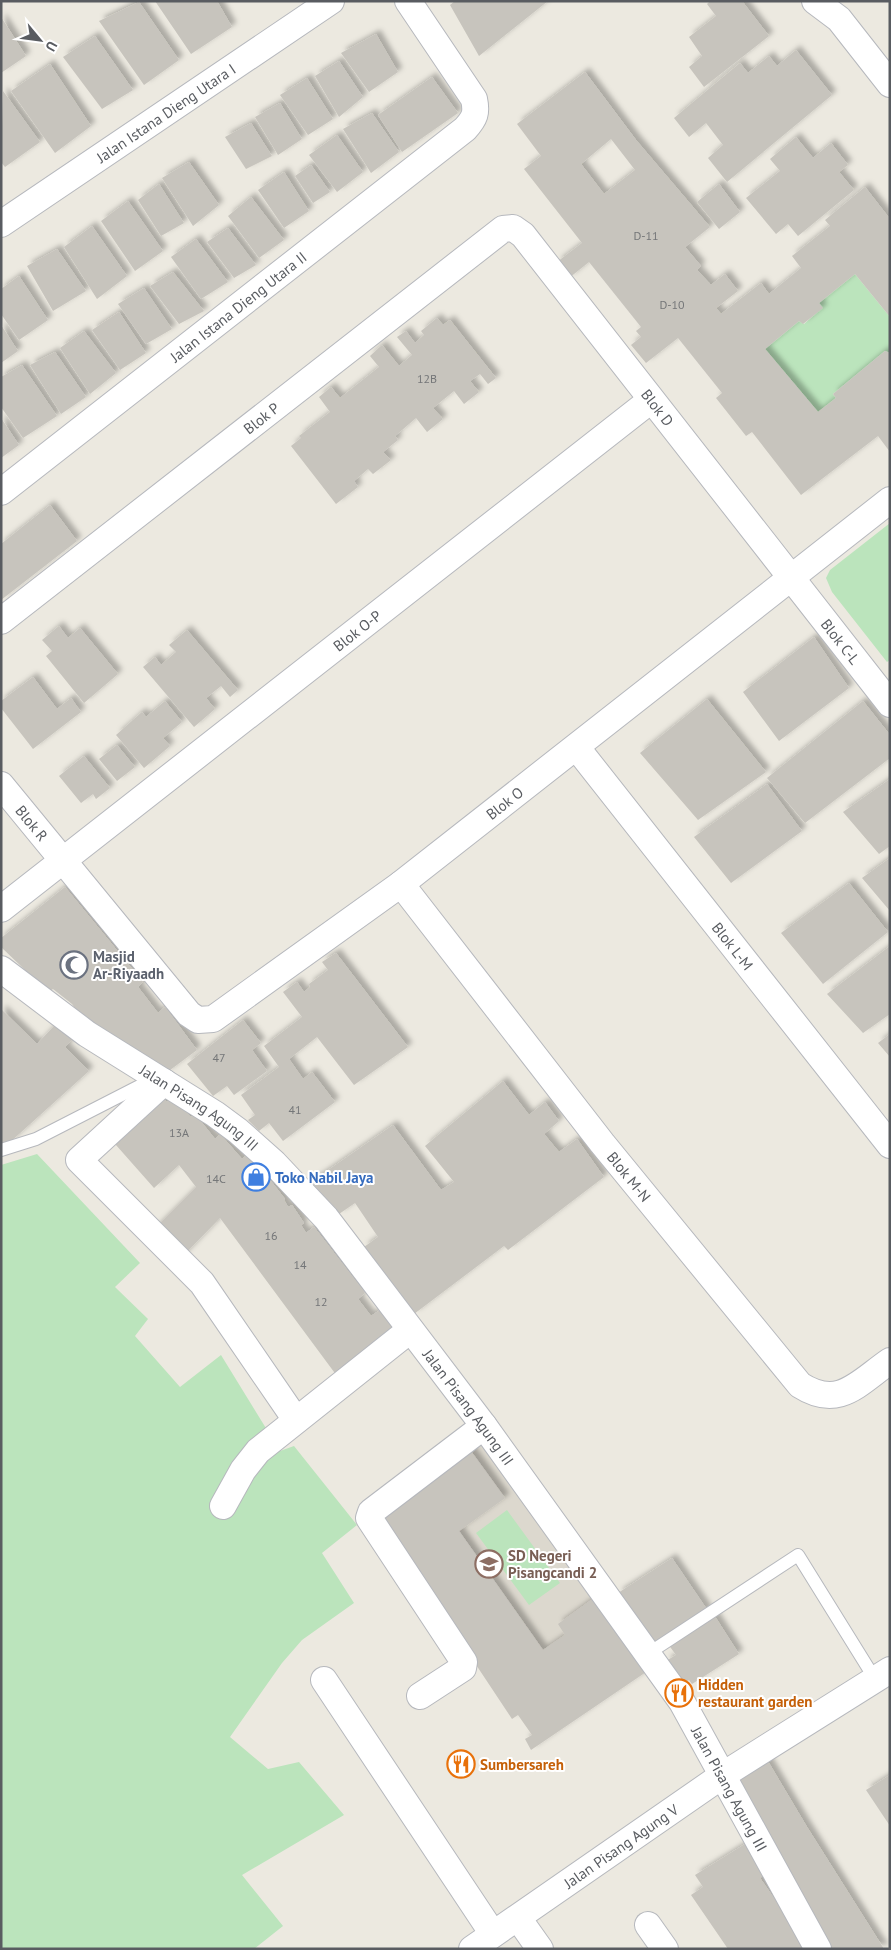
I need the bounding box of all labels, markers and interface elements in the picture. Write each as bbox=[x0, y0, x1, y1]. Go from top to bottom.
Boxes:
north arrow bbox=[15, 15, 65, 65]
text: U bbox=[41, 38, 61, 55]
street label: Jalan Istana Dieng Utara I bbox=[92, 59, 239, 167]
house number: D-11 bbox=[633, 228, 659, 243]
street label: Jalan Istana Dieng Utara II bbox=[165, 247, 310, 366]
house number: D-10 bbox=[659, 297, 685, 312]
house number: 12B bbox=[417, 371, 437, 386]
street label: Blok D bbox=[637, 385, 678, 430]
street label: Blok P bbox=[239, 398, 283, 438]
street label: Blok O-P bbox=[329, 606, 385, 655]
street label: Blok C-L bbox=[817, 615, 865, 668]
street label: Blok O bbox=[482, 782, 527, 823]
street label: Blok R bbox=[12, 801, 52, 845]
street label: Blok L-M bbox=[708, 918, 758, 974]
place label: Masjid Ar-Riyaadh bbox=[93, 947, 164, 983]
mosque icon: Masjid Ar-Riyaadh bbox=[59, 950, 89, 980]
house number: 47 bbox=[212, 1050, 226, 1065]
street label: Jalan Pisang Agung III bbox=[136, 1059, 263, 1155]
house number: 41 bbox=[288, 1102, 302, 1117]
house number: 13A bbox=[169, 1125, 189, 1140]
street label: Blok M-N bbox=[603, 1147, 655, 1205]
shop icon: Toko Nabil Jaya bbox=[241, 1162, 271, 1192]
place label: Toko Nabil Jaya bbox=[275, 1168, 373, 1187]
house number: 14C bbox=[206, 1171, 226, 1186]
house number: 16 bbox=[264, 1228, 278, 1243]
house number: 14 bbox=[293, 1257, 307, 1272]
house number: 12 bbox=[314, 1294, 328, 1309]
street label: Jalan Pisang Agung III bbox=[419, 1344, 518, 1469]
place label: SD Negeri Pisangcandi 2 bbox=[508, 1546, 597, 1582]
school or university icon: SD Negeri Pisangcandi 2 bbox=[474, 1549, 504, 1579]
place label: Hidden restaurant garden bbox=[698, 1675, 813, 1711]
restaurant icon: Hidden restaurant garden bbox=[664, 1678, 694, 1708]
street label: Jalan Pisang Agung III bbox=[687, 1722, 772, 1855]
restaurant icon: Sumbersareh bbox=[446, 1749, 476, 1779]
place label: Sumbersareh bbox=[480, 1755, 564, 1774]
street label: Jalan Pisang Agung V bbox=[559, 1799, 682, 1893]

